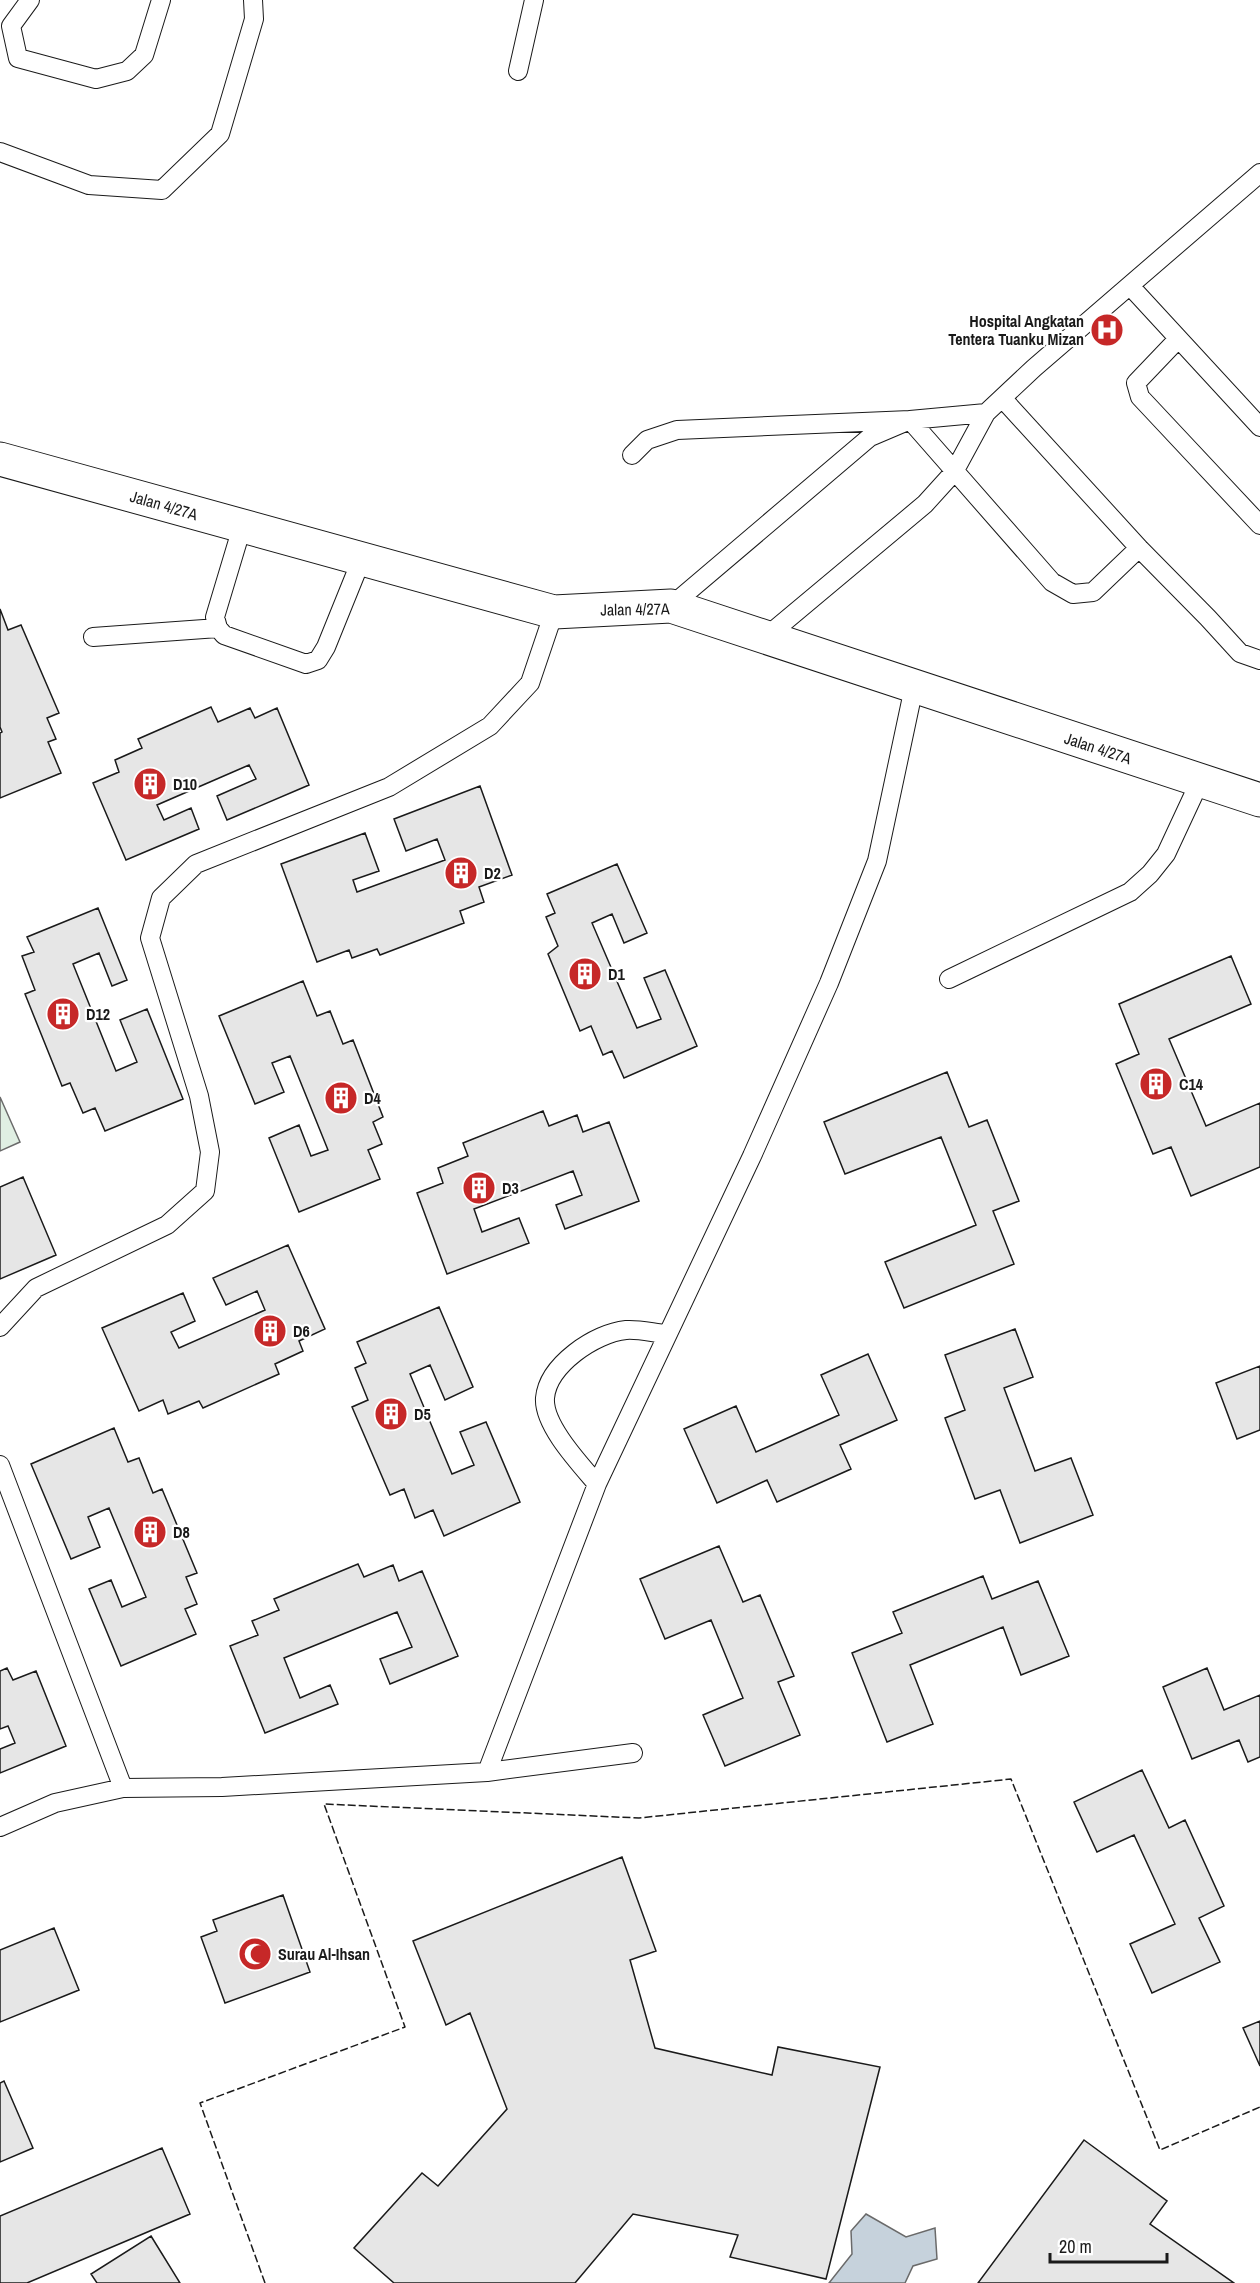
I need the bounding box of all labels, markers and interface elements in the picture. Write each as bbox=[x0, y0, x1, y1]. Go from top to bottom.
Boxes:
place label: Hospital Angkatan Tentera Tuanku Mizan bbox=[948, 310, 1084, 350]
hospital icon: Hospital Angkatan Tentera Tuanku Mizan bbox=[1089, 312, 1125, 348]
street label: Jalan 4/27A bbox=[128, 485, 201, 525]
street label: Jalan 4/27A bbox=[600, 597, 670, 621]
street label: Jalan 4/27A bbox=[1062, 727, 1135, 769]
building icon: D10 bbox=[132, 766, 168, 802]
place label: D10 bbox=[173, 773, 197, 795]
building icon: D2 bbox=[443, 855, 479, 891]
place label: D2 bbox=[484, 862, 501, 884]
building icon: D1 bbox=[567, 956, 603, 992]
place label: D1 bbox=[608, 963, 625, 985]
building icon: D12 bbox=[45, 996, 81, 1032]
place label: D12 bbox=[86, 1003, 110, 1025]
building icon: C14 bbox=[1138, 1066, 1174, 1102]
place label: C14 bbox=[1179, 1073, 1204, 1095]
building icon: D4 bbox=[323, 1080, 359, 1116]
place label: D4 bbox=[364, 1087, 381, 1109]
building icon: D3 bbox=[461, 1170, 497, 1206]
place label: D3 bbox=[502, 1177, 519, 1199]
building icon: D6 bbox=[252, 1313, 288, 1349]
place label: D6 bbox=[293, 1320, 310, 1342]
building icon: D5 bbox=[373, 1396, 409, 1432]
place label: D5 bbox=[414, 1403, 431, 1425]
building icon: D8 bbox=[132, 1514, 168, 1550]
place label: D8 bbox=[173, 1521, 190, 1543]
mosque icon: Surau Al-Ihsan bbox=[237, 1936, 273, 1972]
place label: Surau Al-Ihsan bbox=[278, 1943, 370, 1965]
scale bar bbox=[1050, 2226, 1167, 2264]
text: 20 m bbox=[1059, 2234, 1092, 2259]

